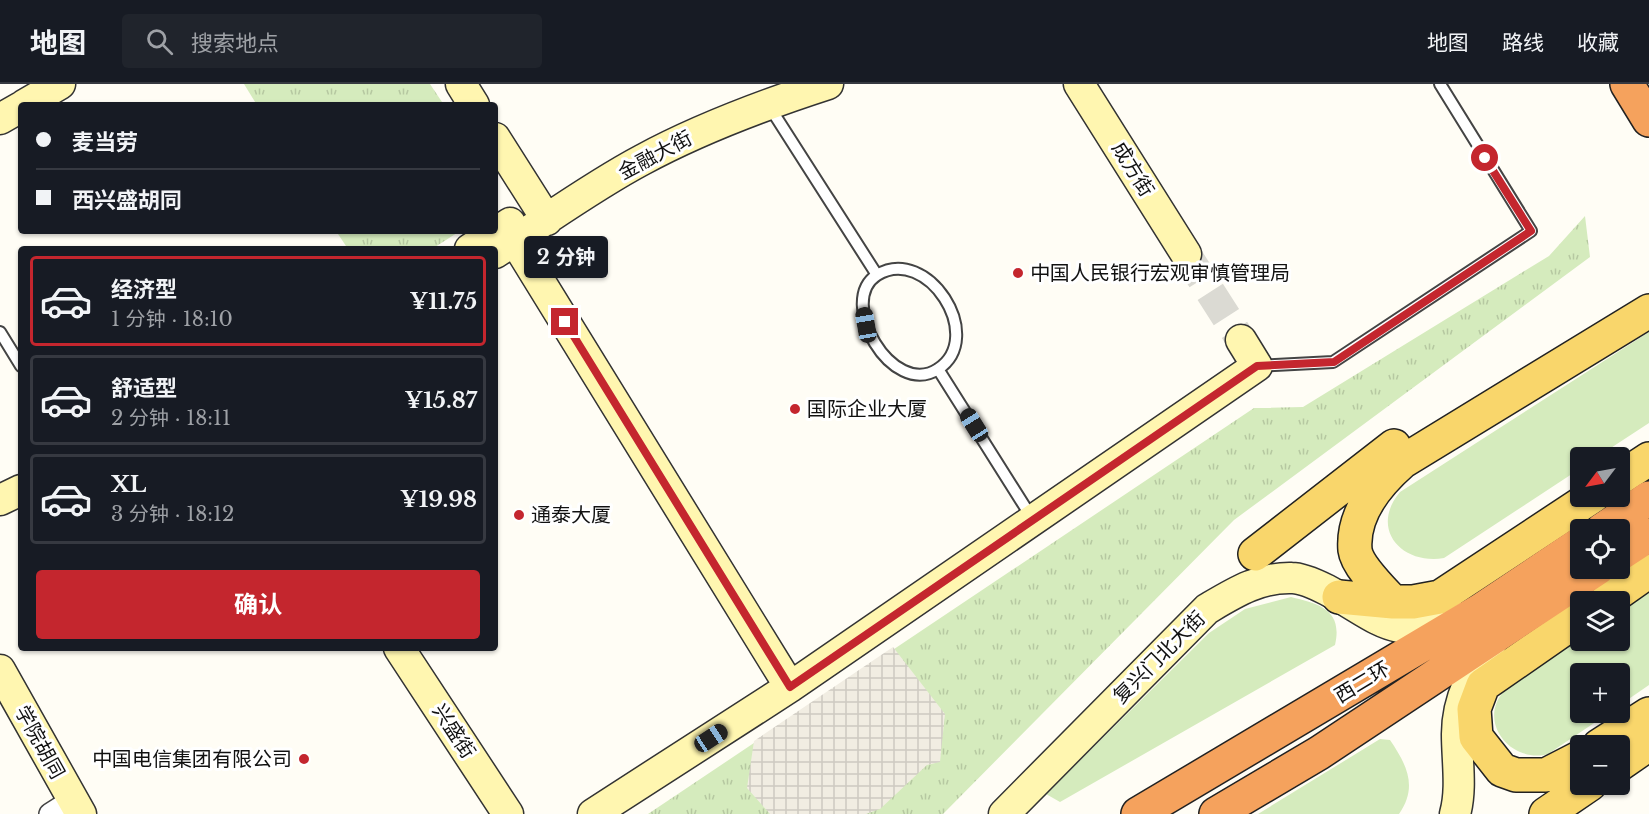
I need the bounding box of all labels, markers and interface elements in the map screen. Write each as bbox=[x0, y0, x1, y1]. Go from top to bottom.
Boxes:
search box bbox=[122, 14, 542, 68]
icon: search bbox=[143, 25, 176, 58]
text: 地图 bbox=[30, 26, 86, 61]
text: 搜索地点 bbox=[191, 30, 279, 57]
text: 地图 bbox=[1427, 30, 1469, 56]
text: 路线 bbox=[1502, 30, 1544, 56]
text: 收藏 bbox=[1577, 30, 1619, 56]
street label: 金融大街 bbox=[614, 126, 696, 184]
text: 麦当劳 bbox=[72, 129, 138, 156]
street label: 成方街 bbox=[1107, 137, 1159, 201]
route start bbox=[1471, 144, 1498, 171]
text: 西兴盛胡同 bbox=[72, 187, 182, 214]
callout: 2 分钟 bbox=[523, 235, 607, 277]
text: 2 分钟 bbox=[537, 245, 595, 269]
place label: 中国人民银行宏观审慎管理局 bbox=[1030, 261, 1290, 285]
marker: 中国人民银行宏观审慎管理局 bbox=[1011, 266, 1025, 280]
icon: car bbox=[39, 274, 93, 328]
text: 经济型 bbox=[111, 276, 177, 303]
text: ¥11.75 bbox=[410, 288, 477, 315]
car bbox=[854, 306, 878, 344]
text: 1 分钟 · 18:10 bbox=[111, 307, 233, 331]
route end bbox=[551, 308, 578, 335]
icon: car bbox=[39, 373, 93, 427]
text: 舒适型 bbox=[111, 375, 177, 402]
text: ¥15.87 bbox=[405, 387, 477, 414]
place label: 国际企业大厦 bbox=[807, 397, 927, 421]
marker: 国际企业大厦 bbox=[788, 402, 802, 416]
car bbox=[957, 405, 991, 445]
text: 2 分钟 · 18:11 bbox=[111, 406, 231, 430]
north arrow bbox=[1570, 447, 1630, 507]
map controls bbox=[1570, 447, 1630, 795]
text: XL bbox=[111, 471, 146, 498]
icon: car bbox=[39, 472, 93, 526]
text: ¥19.98 bbox=[400, 486, 477, 513]
text: 3 分钟 · 18:12 bbox=[111, 502, 234, 526]
place label: 通泰大厦 bbox=[531, 503, 611, 527]
marker: 通泰大厦 bbox=[512, 508, 526, 522]
button: locate bbox=[1570, 519, 1630, 579]
button: 确认 bbox=[36, 570, 480, 639]
button: layers bbox=[1570, 591, 1630, 651]
street label: 复兴门北大街 bbox=[1108, 606, 1210, 708]
street label: 西二环 bbox=[1330, 656, 1394, 708]
button: + bbox=[1570, 663, 1630, 723]
street label: 兴盛街 bbox=[428, 699, 480, 763]
street label: 学院胡同 bbox=[10, 701, 70, 783]
car bbox=[691, 721, 731, 755]
button: − bbox=[1570, 735, 1630, 795]
place label: 中国电信集团有限公司 bbox=[92, 747, 292, 771]
marker: 中国电信集团有限公司 bbox=[297, 752, 311, 766]

